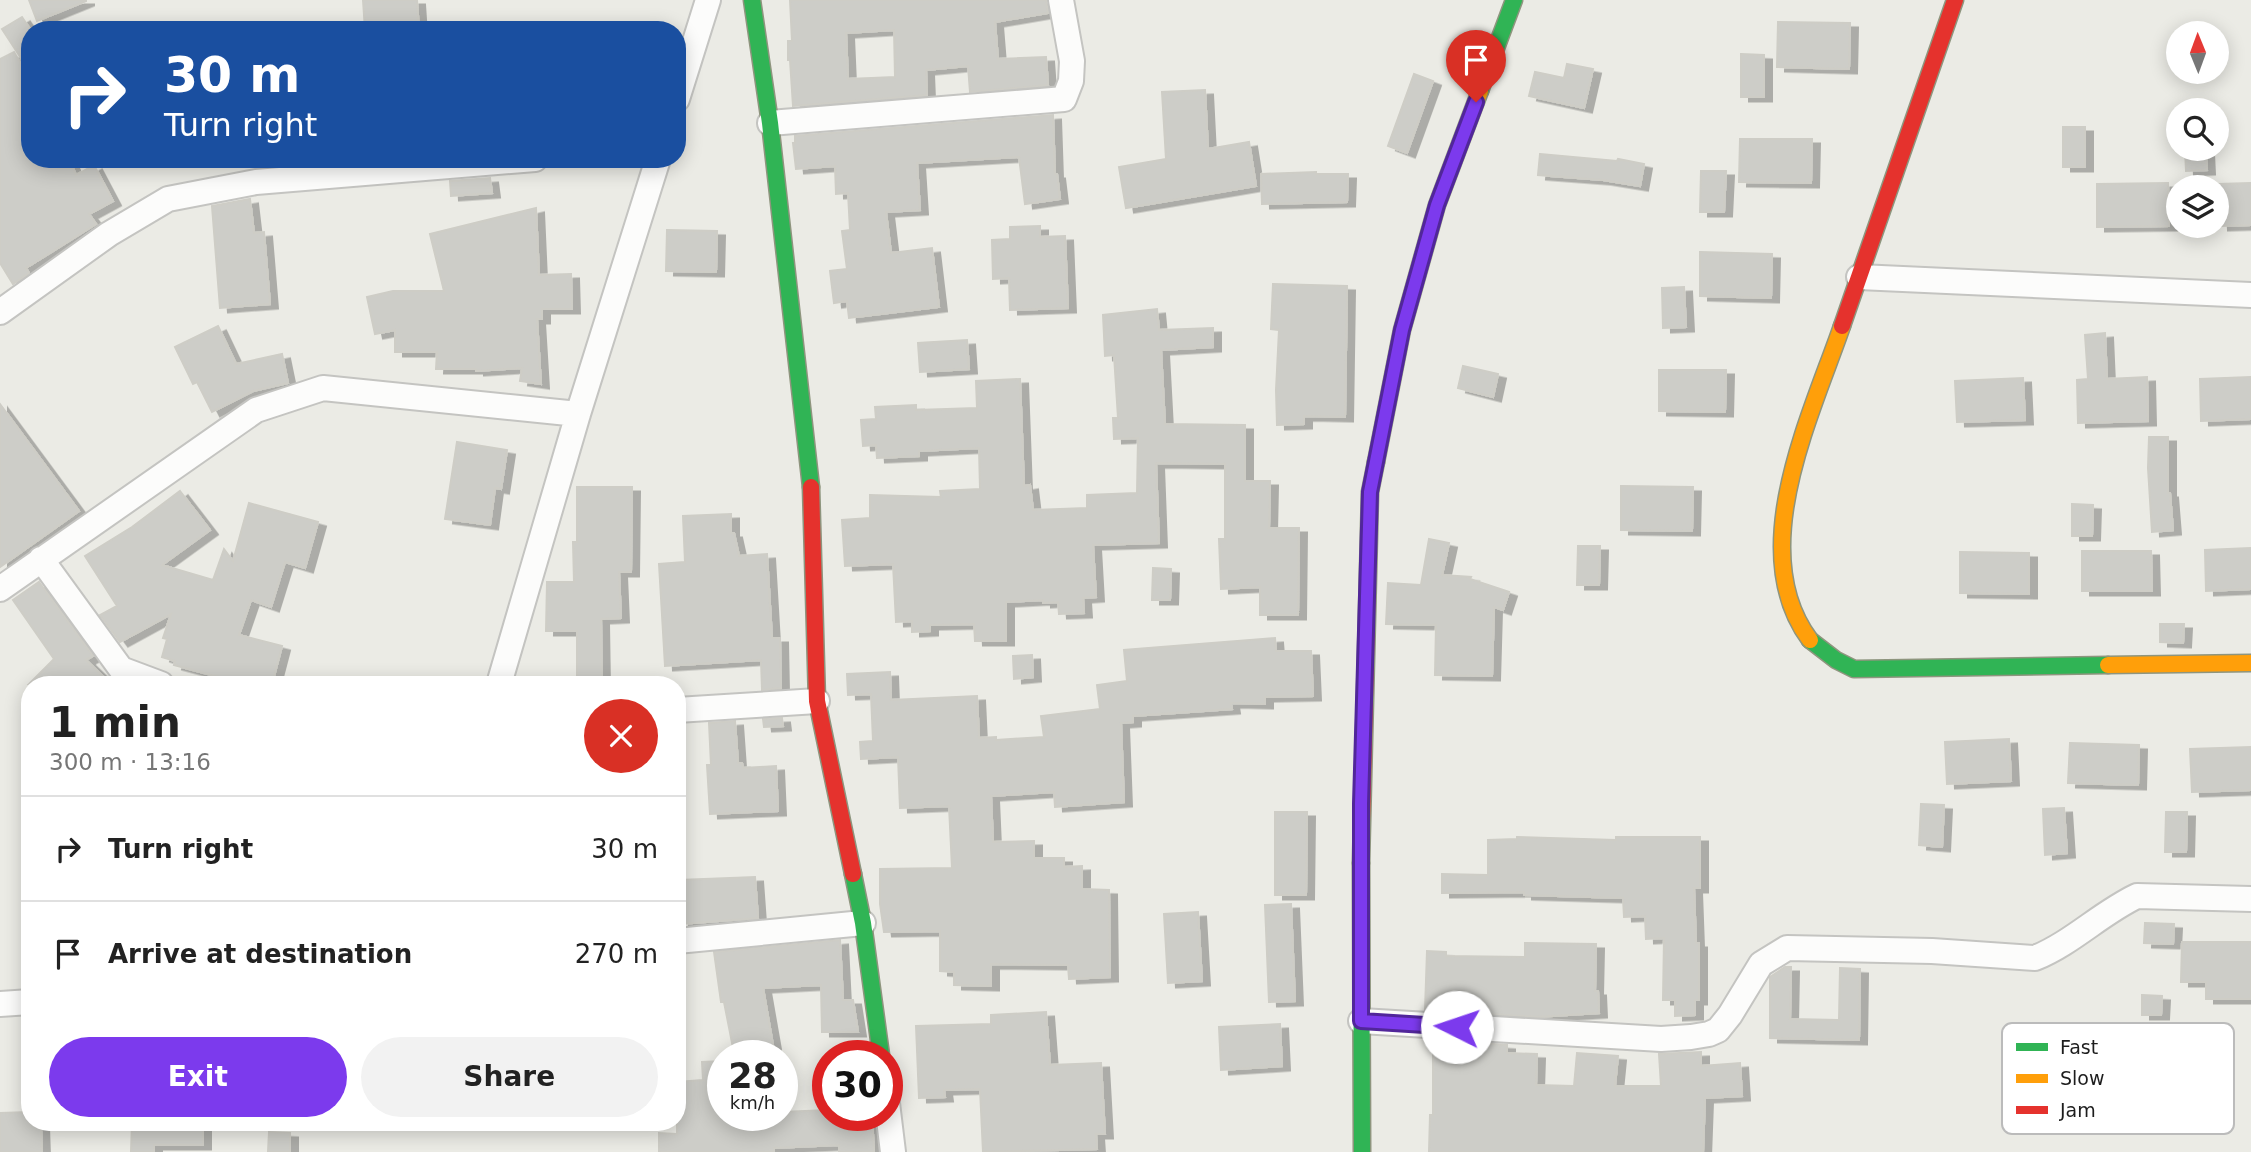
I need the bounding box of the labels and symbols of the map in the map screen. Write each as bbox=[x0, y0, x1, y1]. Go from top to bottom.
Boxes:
north arrow bbox=[2166, 21, 2230, 84]
pin bbox=[1446, 30, 1506, 102]
position arrow bbox=[1420, 990, 1494, 1064]
legend bbox=[2002, 1023, 2234, 1134]
text: Fast bbox=[2060, 1036, 2098, 1058]
speed limit sign: 30 bbox=[812, 1040, 903, 1131]
text: Slow bbox=[2060, 1067, 2105, 1089]
text: Jam bbox=[2059, 1099, 2096, 1121]

